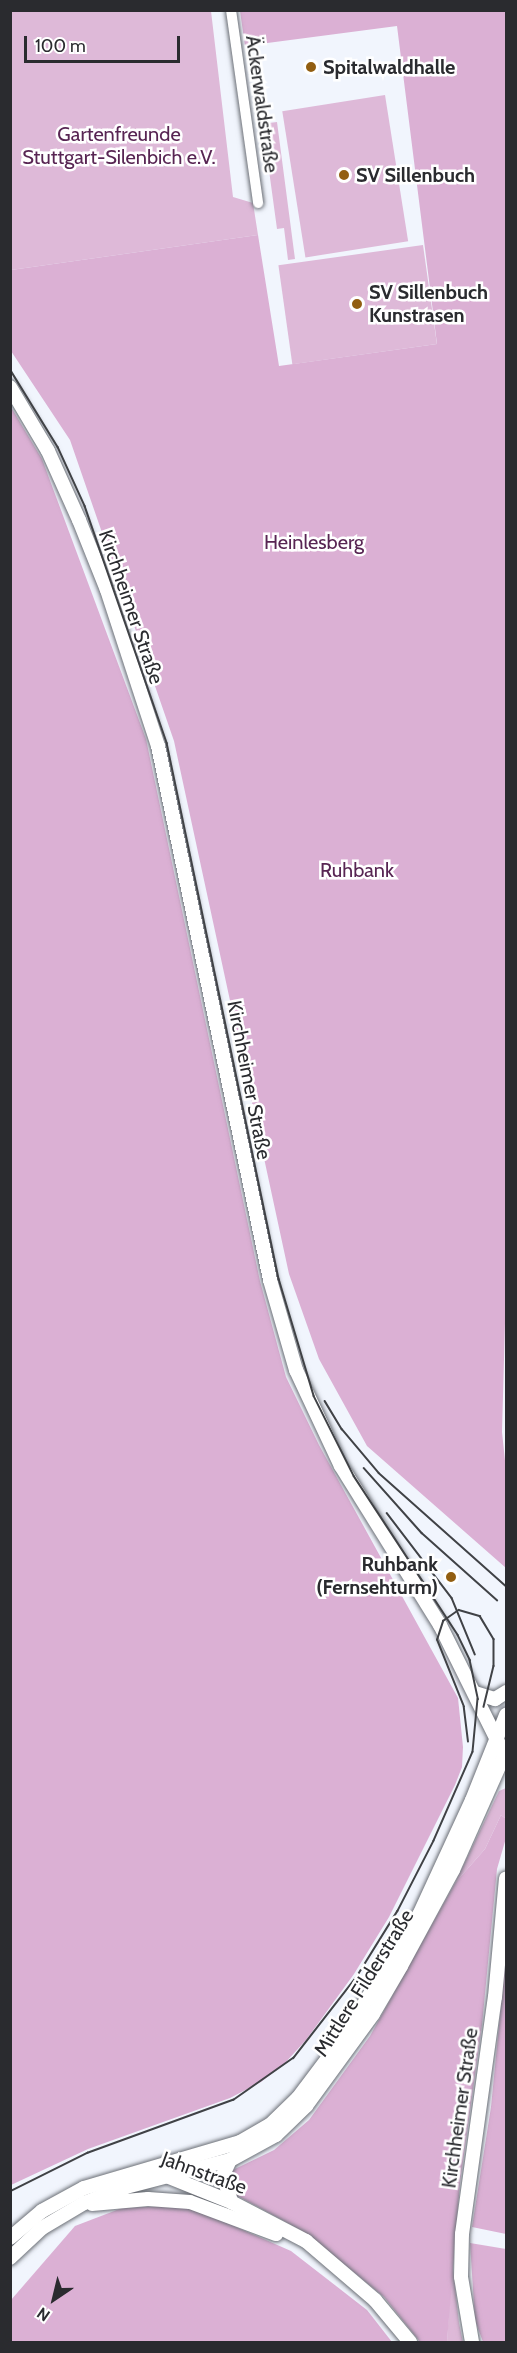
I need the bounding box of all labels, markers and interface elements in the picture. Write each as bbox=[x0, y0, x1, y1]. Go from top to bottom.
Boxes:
scale bar bbox=[27, 24, 183, 62]
street label: Äckerwaldstraße bbox=[240, 34, 284, 174]
text: 100 m bbox=[35, 35, 86, 57]
place label: Spitalwaldhalle bbox=[323, 55, 455, 79]
marker: Spitalwaldhalle bbox=[304, 60, 318, 74]
park label: Gartenfreunde Stuttgart-Silenbich e.V. bbox=[22, 122, 216, 169]
place label: SV Sillenbuch bbox=[356, 163, 475, 187]
marker: SV Sillenbuch bbox=[337, 168, 351, 182]
place label: SV Sillenbuch Kunstrasen bbox=[369, 280, 488, 327]
marker: SV Sillenbuch Kunstrasen bbox=[350, 297, 364, 311]
street label: Kirchheimer Straße bbox=[93, 527, 169, 687]
park label: Heinlesberg bbox=[264, 530, 364, 554]
park label: Ruhbank bbox=[320, 858, 394, 882]
street label: Kirchheimer Straße bbox=[222, 998, 276, 1162]
place label: Ruhbank (Fernsehturm) bbox=[316, 1553, 438, 1600]
marker: Ruhbank (Fernsehturm) bbox=[442, 1568, 460, 1586]
street label: Mittlere Filderstraße bbox=[309, 1905, 419, 2061]
street label: Kirchheimer Straße bbox=[437, 2026, 483, 2190]
street label: Jahnstraße bbox=[158, 2147, 250, 2199]
north arrow bbox=[24, 2269, 84, 2329]
text: N bbox=[33, 2303, 53, 2325]

